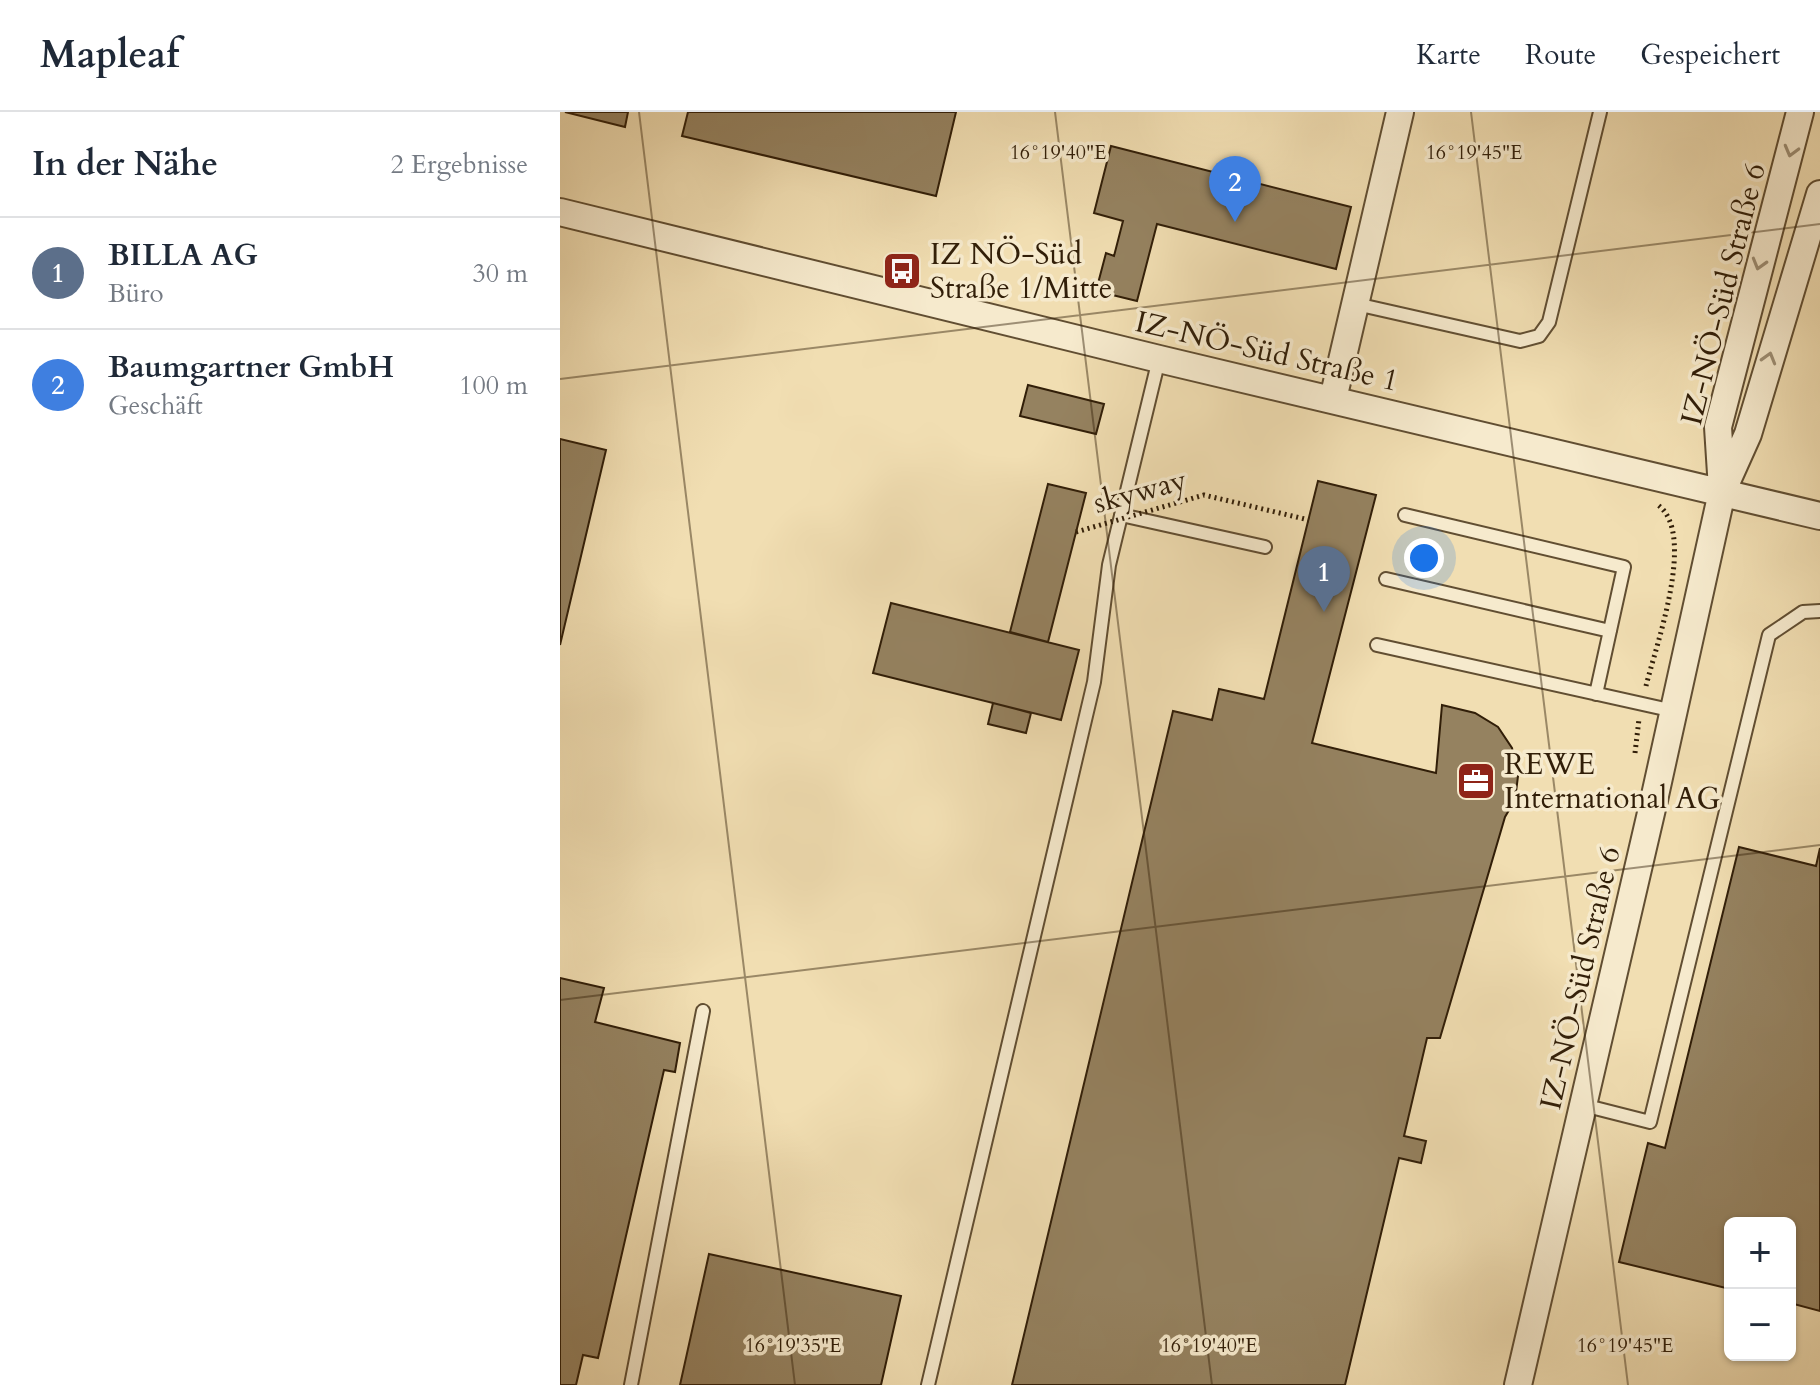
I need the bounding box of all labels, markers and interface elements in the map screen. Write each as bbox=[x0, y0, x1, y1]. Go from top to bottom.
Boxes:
text: Mapleaf bbox=[40, 29, 179, 81]
text: Karte bbox=[1416, 36, 1481, 74]
text: Route bbox=[1525, 36, 1596, 74]
text: Gespeichert bbox=[1640, 36, 1780, 74]
text: 16°19'40"E bbox=[1010, 139, 1106, 166]
text: 16°19'45"E bbox=[1426, 139, 1522, 166]
text: In der Nähe bbox=[32, 141, 218, 187]
one-way arrow bbox=[1783, 143, 1800, 157]
text: 2 Ergebnisse bbox=[391, 147, 528, 182]
pin: 2 bbox=[1209, 156, 1261, 222]
street label: IZ-NÖ-Süd Straße 6 bbox=[1671, 159, 1776, 429]
place label: IZ NÖ-Süd Straße 1/Mitte bbox=[930, 234, 1112, 309]
text: BILLA AG bbox=[108, 235, 258, 276]
bus stop icon: IZ NÖ-Süd Straße 1/Mitte bbox=[881, 250, 923, 292]
text: 1 bbox=[51, 256, 65, 291]
text: 30 m bbox=[472, 256, 528, 291]
one-way arrow bbox=[1752, 257, 1768, 271]
text: Büro bbox=[108, 276, 163, 311]
street label: IZ-NÖ-Süd Straße 1 bbox=[1131, 301, 1402, 402]
text: Baumgartner GmbH bbox=[108, 347, 394, 388]
one-way arrow bbox=[1760, 352, 1776, 366]
text: 2 bbox=[51, 368, 65, 403]
text: 100 m bbox=[459, 368, 528, 403]
text: Geschäft bbox=[108, 388, 203, 423]
street label: skyway bbox=[1089, 459, 1191, 524]
your location bbox=[1404, 538, 1444, 578]
pin: 1 bbox=[1298, 546, 1350, 612]
place label: REWE International AG bbox=[1504, 744, 1721, 819]
office icon: REWE International AG bbox=[1455, 760, 1497, 802]
street label: IZ-NÖ-Süd Straße 6 bbox=[1530, 843, 1631, 1114]
map controls bbox=[1724, 1217, 1796, 1361]
button: + bbox=[1724, 1217, 1796, 1289]
button: − bbox=[1724, 1289, 1796, 1361]
text: 16°19'35"E bbox=[745, 1332, 841, 1359]
text: 16°19'40"E bbox=[1161, 1332, 1257, 1359]
text: 16°19'45"E bbox=[1577, 1332, 1673, 1359]

